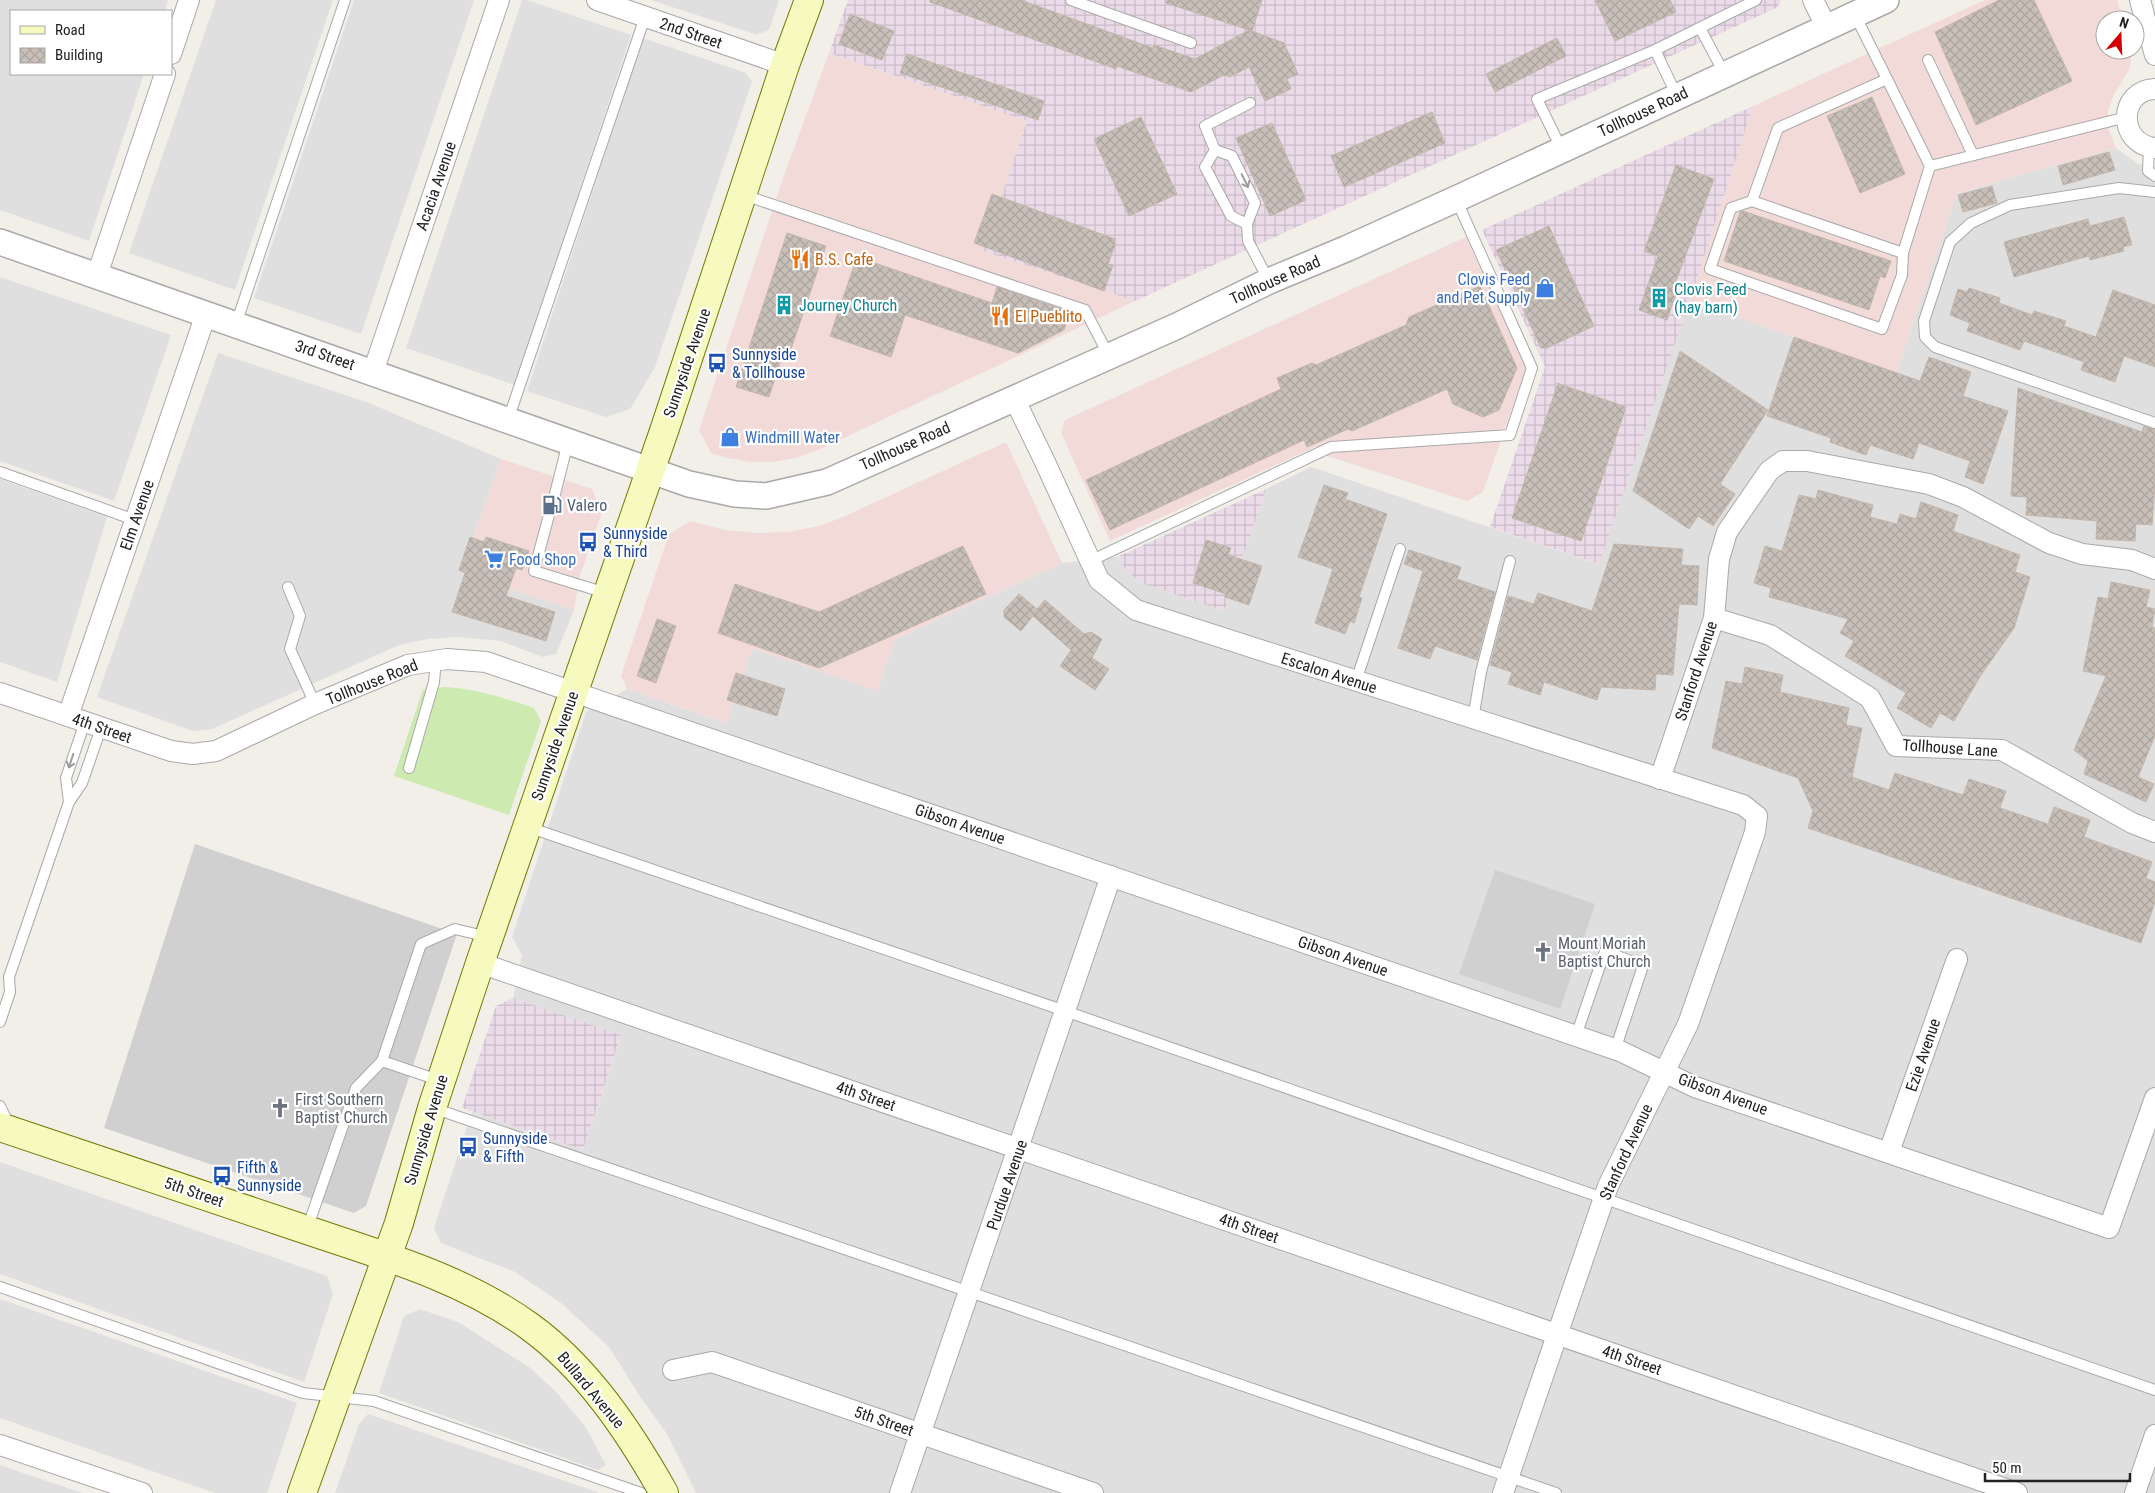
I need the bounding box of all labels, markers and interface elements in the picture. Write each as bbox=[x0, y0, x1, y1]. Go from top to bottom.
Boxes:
legend bbox=[10, 10, 172, 75]
north arrow bbox=[2095, 10, 2145, 60]
street label: 2nd Street bbox=[657, 13, 725, 53]
text: N bbox=[2118, 14, 2131, 32]
text: Road bbox=[55, 21, 85, 39]
text: Building bbox=[55, 46, 103, 64]
street label: Tollhouse Road bbox=[1595, 83, 1691, 141]
street label: Acacia Avenue bbox=[412, 139, 460, 233]
one-way arrow bbox=[1240, 174, 1250, 189]
restaurant icon: B.S. Cafe bbox=[789, 248, 811, 270]
place label: B.S. Cafe bbox=[815, 250, 873, 269]
street label: Tollhouse Road bbox=[1227, 252, 1323, 308]
place label: Clovis Feed and Pet Supply bbox=[1436, 270, 1530, 307]
shop icon: Clovis Feed and Pet Supply bbox=[1534, 277, 1556, 299]
place label: Clovis Feed (hay barn) bbox=[1674, 280, 1747, 317]
building icon: Clovis Feed (hay barn) bbox=[1648, 287, 1670, 309]
building icon: Journey Church bbox=[773, 294, 795, 316]
place label: Journey Church bbox=[799, 296, 897, 315]
restaurant icon: El Pueblito bbox=[989, 305, 1011, 327]
street label: Sunnyside Avenue bbox=[659, 306, 715, 420]
place label: El Pueblito bbox=[1015, 307, 1082, 326]
street label: 3rd Street bbox=[293, 336, 358, 374]
place label: Sunnyside & Tollhouse bbox=[732, 345, 805, 382]
bus stop icon: Sunnyside & Tollhouse bbox=[706, 352, 728, 374]
street label: Tollhouse Road bbox=[857, 418, 953, 474]
shop icon: Windmill Water bbox=[719, 426, 741, 448]
place label: Windmill Water bbox=[745, 428, 840, 447]
street label: Elm Avenue bbox=[116, 477, 158, 553]
fuel station icon: Valero bbox=[541, 494, 563, 516]
place label: Valero bbox=[567, 496, 607, 515]
place label: Sunnyside & Third bbox=[603, 524, 668, 561]
bus stop icon: Sunnyside & Third bbox=[577, 531, 599, 553]
supermarket icon: Food Shop bbox=[483, 548, 505, 570]
place label: Food Shop bbox=[509, 550, 576, 569]
street label: Stanford Avenue bbox=[1671, 619, 1721, 723]
street label: Escalon Avenue bbox=[1279, 649, 1379, 697]
street label: Tollhouse Road bbox=[323, 655, 421, 709]
street label: Sunnyside Avenue bbox=[527, 689, 583, 803]
street label: 4th Street bbox=[70, 709, 134, 747]
street label: Tollhouse Lane bbox=[1902, 735, 1998, 761]
one-way arrow bbox=[66, 753, 76, 769]
street label: Gibson Avenue bbox=[913, 800, 1007, 848]
street label: Gibson Avenue bbox=[1296, 932, 1390, 980]
place label: Mount Moriah Baptist Church bbox=[1558, 934, 1651, 971]
church icon: Mount Moriah Baptist Church bbox=[1532, 941, 1554, 963]
street label: Ezie Avenue bbox=[1902, 1016, 1944, 1094]
street label: Gibson Avenue bbox=[1676, 1069, 1770, 1119]
street label: Sunnyside Avenue bbox=[400, 1073, 452, 1187]
street label: 4th Street bbox=[834, 1077, 898, 1115]
place label: First Southern Baptist Church bbox=[295, 1090, 388, 1127]
church icon: First Southern Baptist Church bbox=[269, 1097, 291, 1119]
street label: Stanford Avenue bbox=[1595, 1101, 1657, 1203]
place label: Sunnyside & Fifth bbox=[483, 1129, 548, 1166]
bus stop icon: Sunnyside & Fifth bbox=[457, 1136, 479, 1158]
street label: Purdue Avenue bbox=[983, 1137, 1031, 1233]
place label: Fifth & Sunnyside bbox=[237, 1158, 302, 1195]
bus stop icon: Fifth & Sunnyside bbox=[211, 1165, 233, 1187]
street label: 5th Street bbox=[162, 1173, 226, 1211]
street label: 4th Street bbox=[1217, 1209, 1281, 1247]
street label: 4th Street bbox=[1600, 1341, 1664, 1379]
street label: Bullard Avenue bbox=[554, 1348, 628, 1432]
street label: 5th Street bbox=[852, 1402, 916, 1440]
scale bar bbox=[1985, 1450, 2130, 1482]
text: 50 m bbox=[1992, 1459, 2022, 1477]

